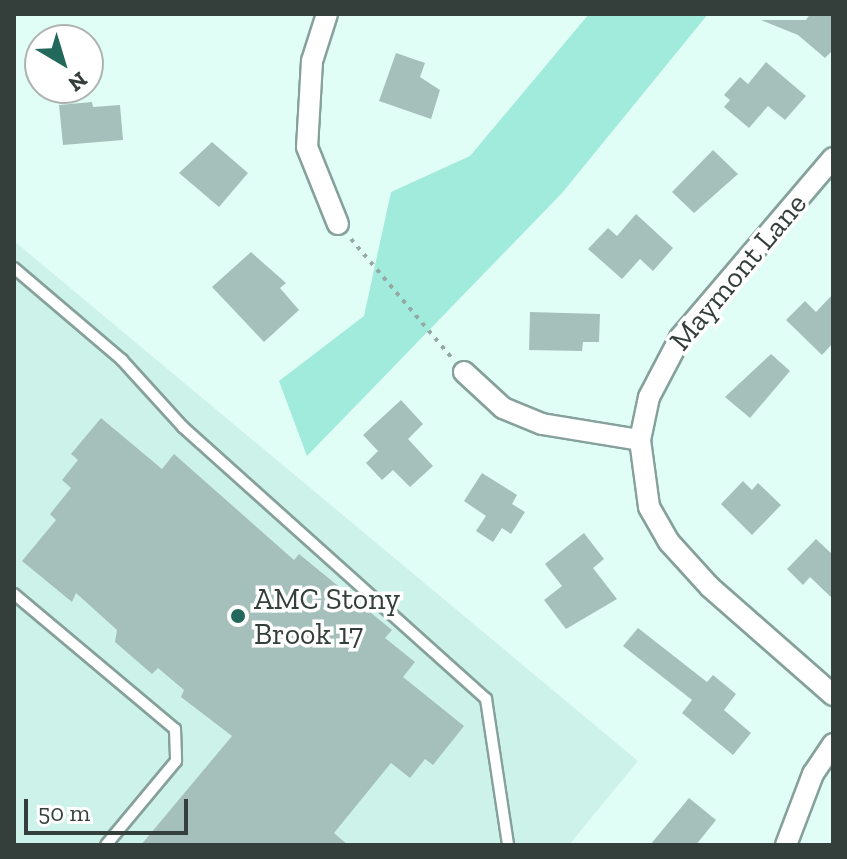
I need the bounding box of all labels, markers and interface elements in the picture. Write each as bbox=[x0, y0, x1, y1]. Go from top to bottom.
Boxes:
north arrow bbox=[24, 24, 104, 104]
text: N bbox=[63, 66, 93, 98]
street label: Maymont Lane bbox=[662, 186, 814, 358]
place label: AMC Stony Brook 17 bbox=[254, 581, 400, 652]
marker: AMC Stony Brook 17 bbox=[229, 607, 247, 625]
scale bar bbox=[28, 783, 192, 833]
text: 50 m bbox=[38, 798, 90, 827]

